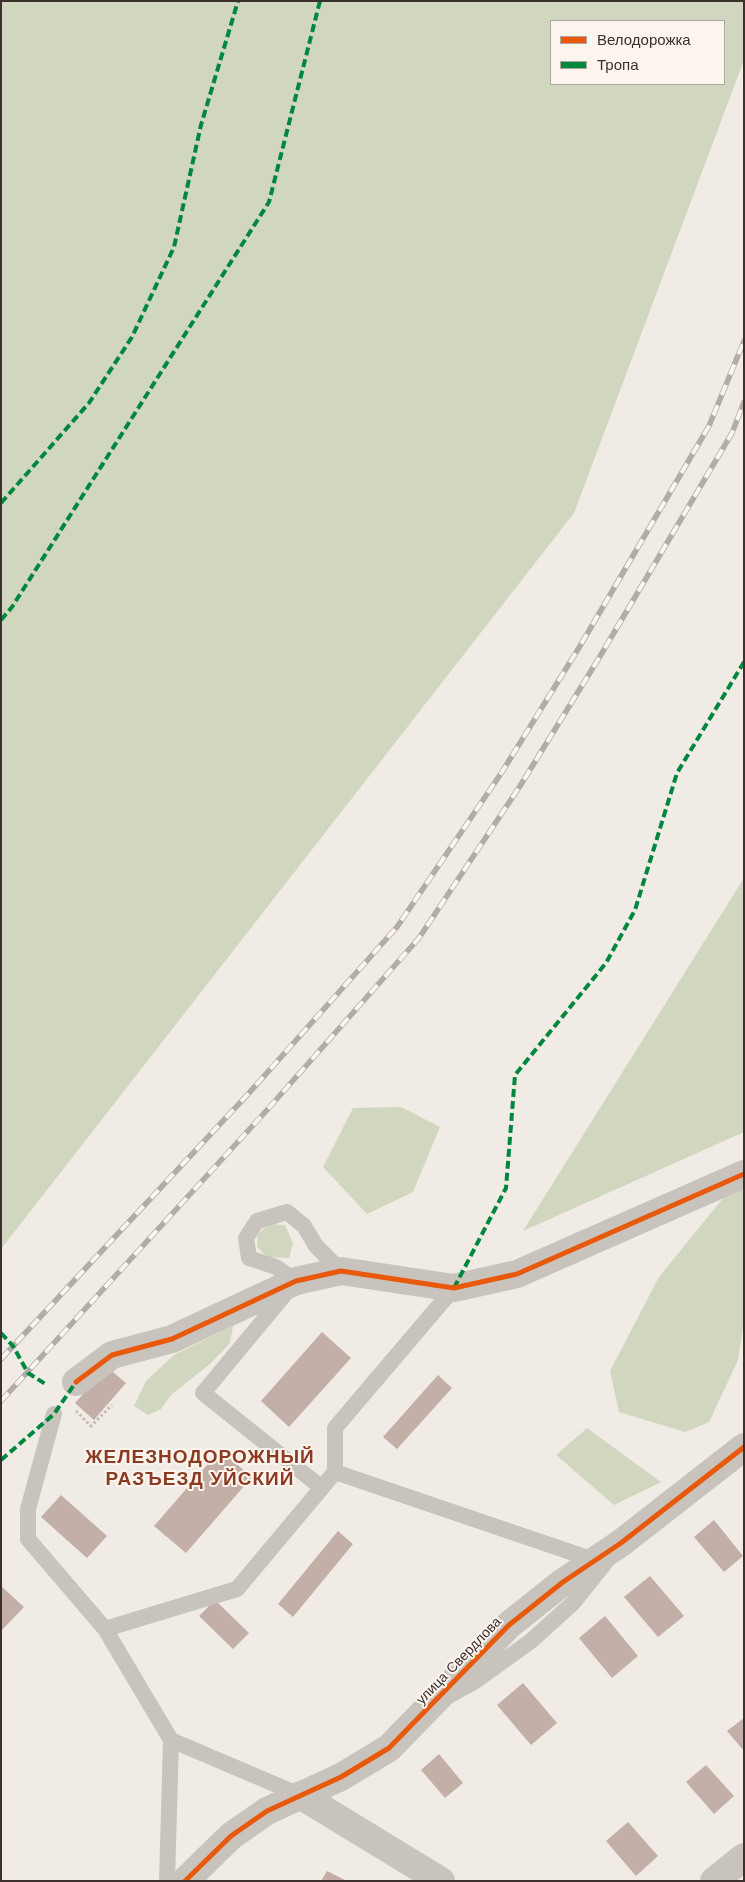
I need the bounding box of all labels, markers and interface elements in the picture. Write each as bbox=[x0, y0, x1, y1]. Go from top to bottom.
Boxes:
legend bbox=[550, 20, 725, 85]
text: Велодорожка bbox=[597, 31, 691, 49]
text: Тропа bbox=[597, 56, 638, 74]
district label: ЖЕЛЕЗНОДОРОЖНЫЙ РАЗЪЕЗД УЙСКИЙ bbox=[83, 1446, 317, 1490]
street label: улица Свердлова bbox=[413, 1614, 505, 1708]

